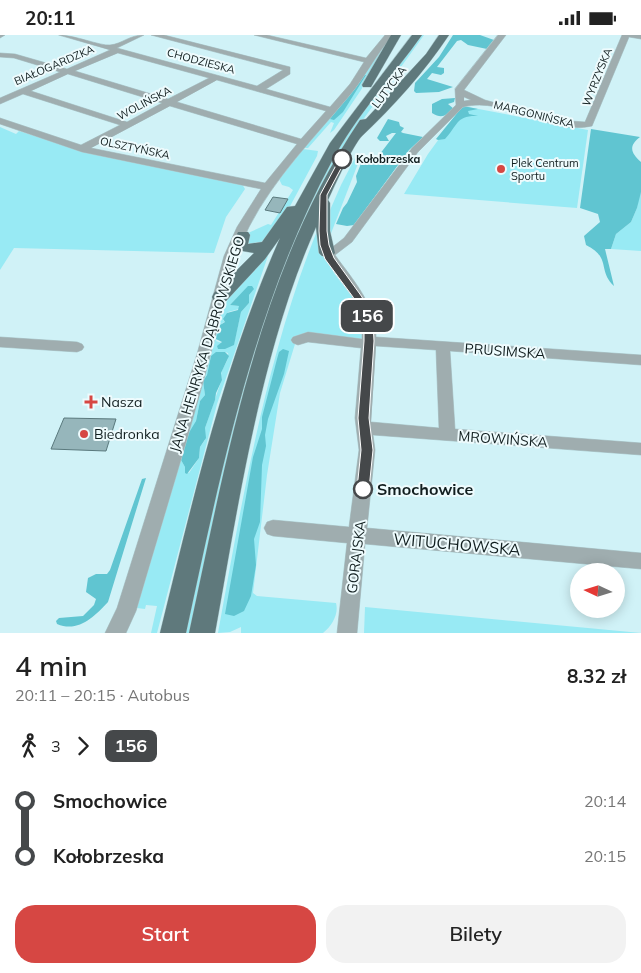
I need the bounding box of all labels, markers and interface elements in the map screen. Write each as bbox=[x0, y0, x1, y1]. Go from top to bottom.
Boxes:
text: 20:11 bbox=[25, 6, 75, 30]
street label: BIAŁOGARDZKA bbox=[12, 42, 96, 88]
street label: CHODZIESKA bbox=[165, 45, 237, 77]
street label: WYRZYSKA bbox=[579, 46, 615, 108]
street label: LUTYCKA bbox=[369, 63, 409, 111]
street label: WOLIŃSKA bbox=[115, 83, 173, 123]
street label: MARGONIŃSKA bbox=[492, 97, 576, 131]
street label: OLSZTYŃSKA bbox=[99, 134, 171, 162]
marker: Kołobrzeska bbox=[332, 149, 352, 169]
place label: Kołobrzeska bbox=[356, 152, 421, 166]
place label: Plek Centrum Sportu bbox=[511, 156, 579, 183]
marker: Plek Centrum Sportu bbox=[495, 163, 507, 175]
street label: JANA HENRYKA DĄBROWSKIEGO bbox=[165, 234, 249, 454]
line badge: 156 bbox=[338, 300, 396, 332]
text: 156 bbox=[351, 304, 383, 327]
street label: PRUSIMSKA bbox=[464, 339, 547, 363]
place label: Nasza bbox=[101, 393, 142, 411]
marker: Nasza bbox=[85, 396, 97, 408]
place label: Biedronka bbox=[94, 425, 160, 443]
street label: MROWIŃSKA bbox=[458, 427, 549, 451]
marker: Biedronka bbox=[78, 428, 90, 440]
marker: Smochowice bbox=[353, 479, 373, 499]
place label: Smochowice bbox=[377, 479, 473, 499]
street label: GORAJSKA bbox=[343, 519, 369, 594]
street label: WITUCHOWSKA bbox=[393, 528, 522, 560]
north arrow bbox=[570, 563, 625, 617]
map controls bbox=[570, 563, 625, 618]
text: 4 min bbox=[15, 648, 88, 683]
text: 8.32 zł bbox=[567, 664, 626, 688]
text: 20:11 – 20:15 · Autobus bbox=[15, 685, 190, 705]
icon: walk bbox=[15, 732, 43, 760]
icon: forward bbox=[69, 732, 97, 760]
text: 156 bbox=[115, 734, 147, 757]
text: 3 bbox=[51, 736, 61, 756]
text: Smochowice bbox=[53, 789, 167, 813]
text: 20:14 bbox=[584, 791, 626, 811]
text: Kołobrzeska bbox=[53, 844, 164, 868]
text: 20:15 bbox=[584, 846, 626, 866]
button: Start bbox=[15, 905, 316, 963]
button: Bilety bbox=[326, 905, 626, 963]

